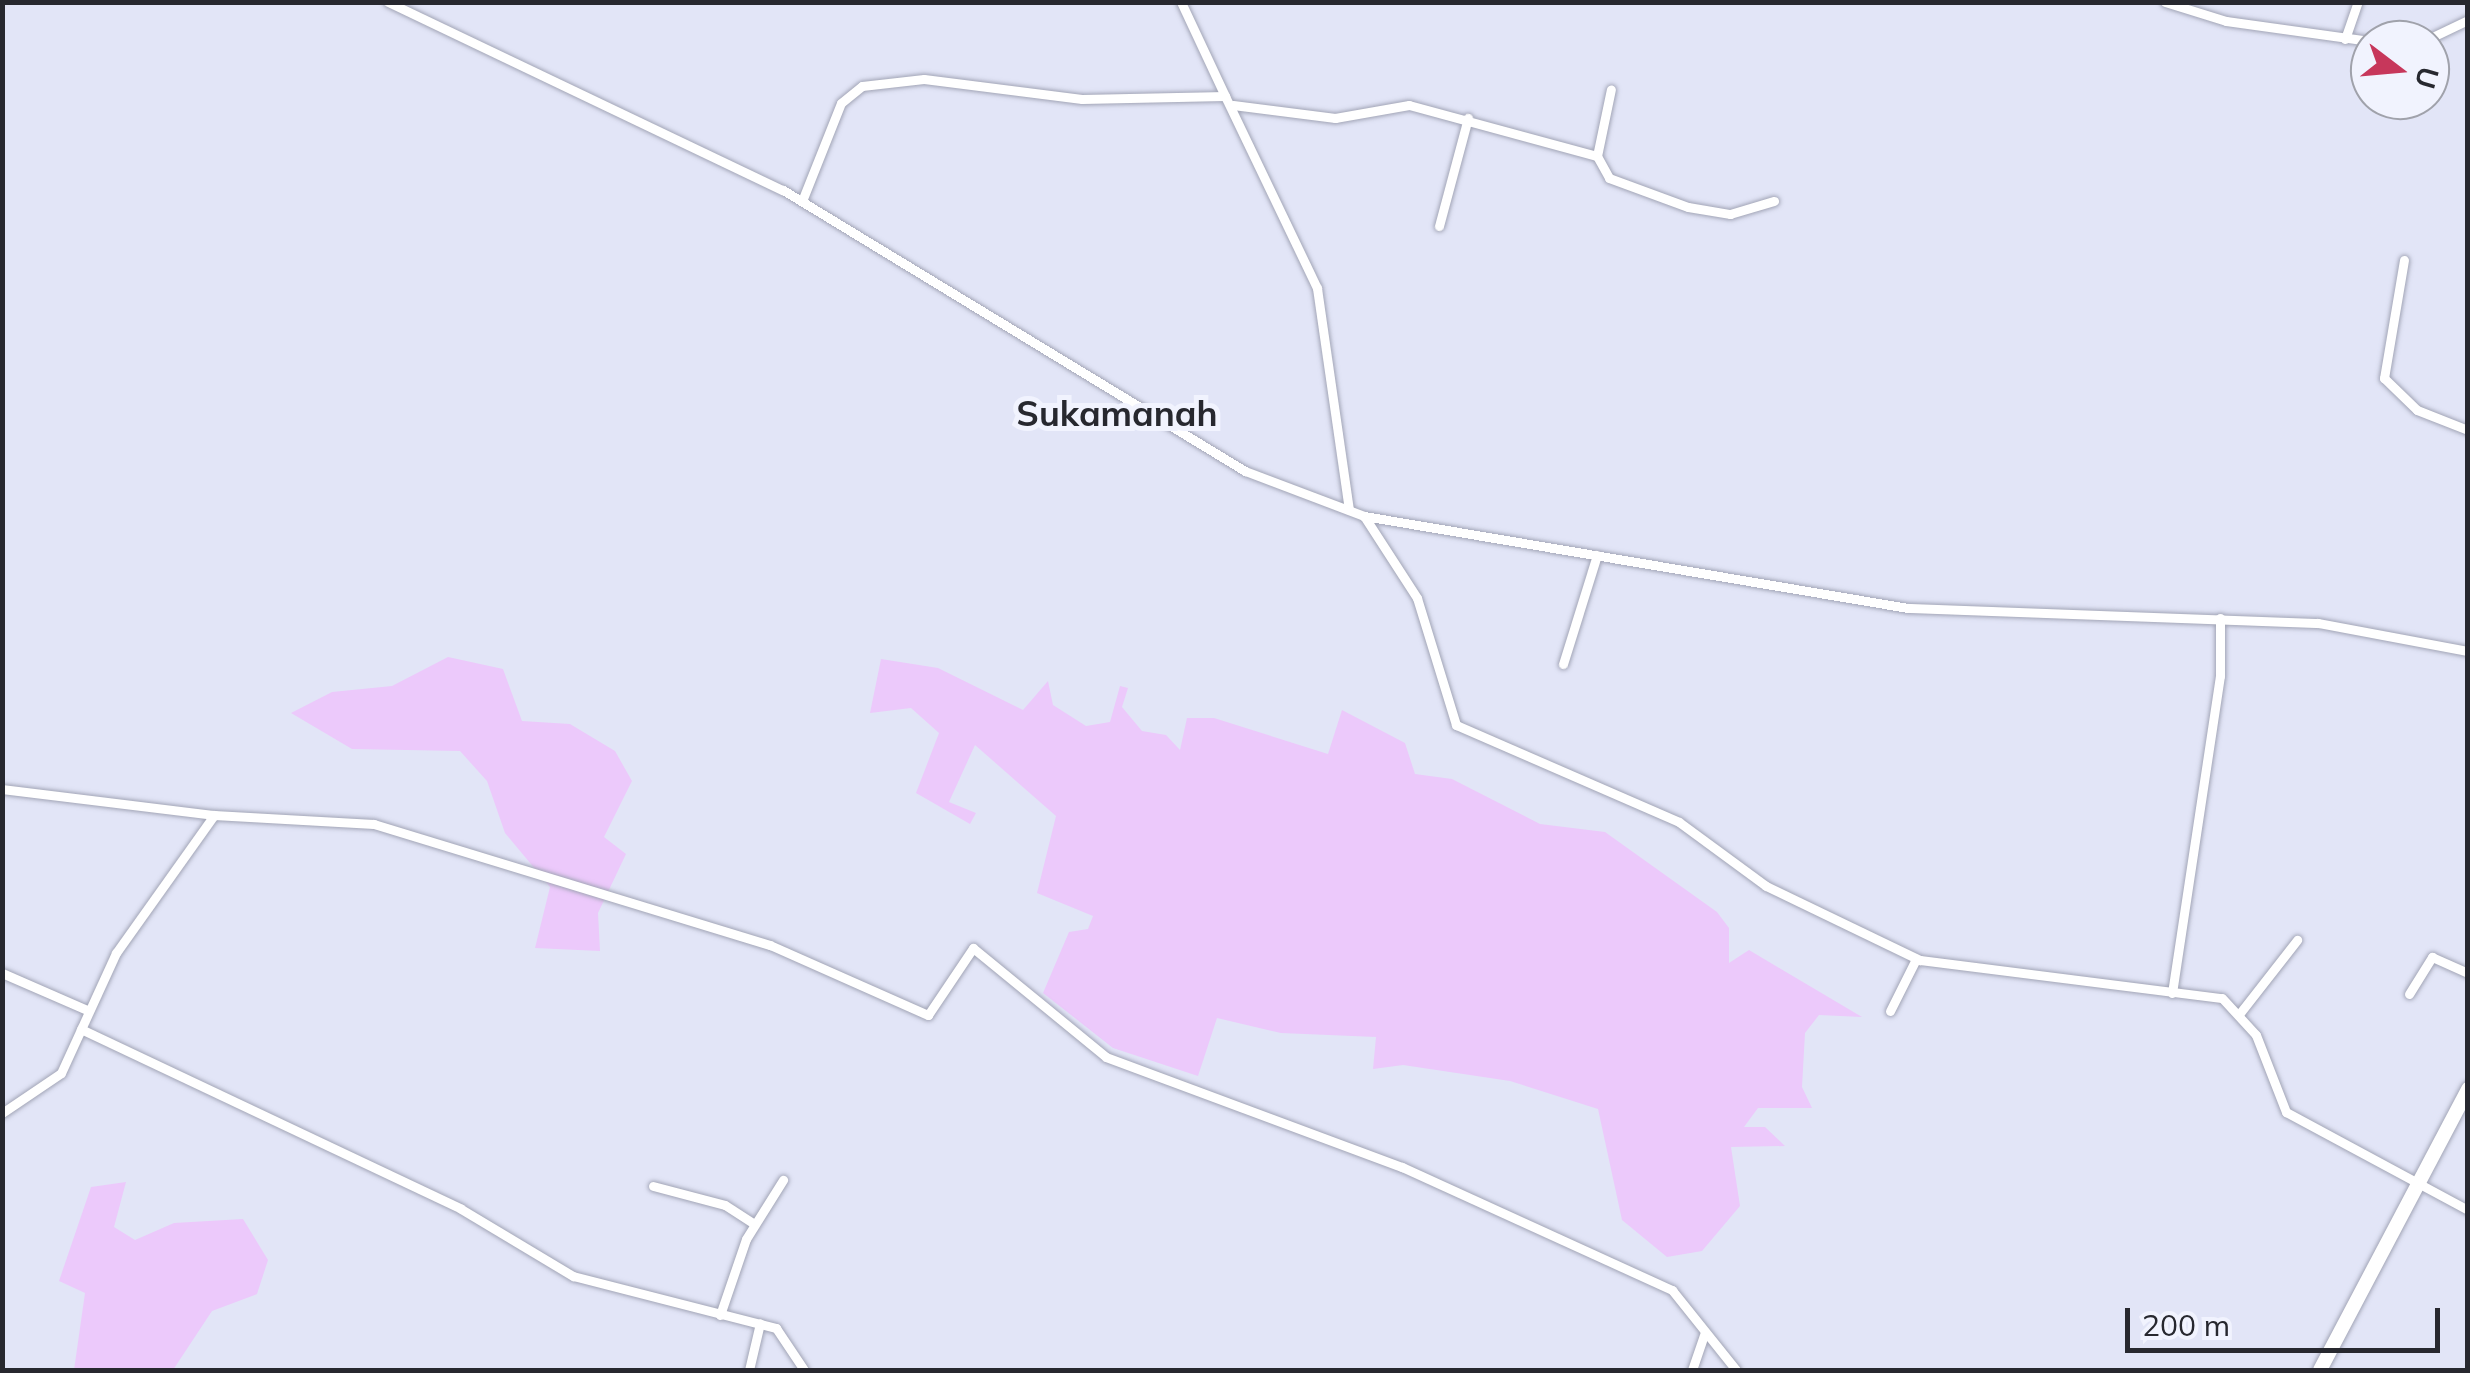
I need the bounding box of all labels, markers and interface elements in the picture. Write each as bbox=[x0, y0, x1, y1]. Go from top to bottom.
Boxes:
north arrow bbox=[2350, 20, 2450, 120]
text: U bbox=[2408, 63, 2447, 93]
district label: Sukamanah bbox=[1016, 392, 1218, 434]
scale bar bbox=[2130, 1288, 2445, 1350]
text: 200 m bbox=[2142, 1306, 2230, 1344]

